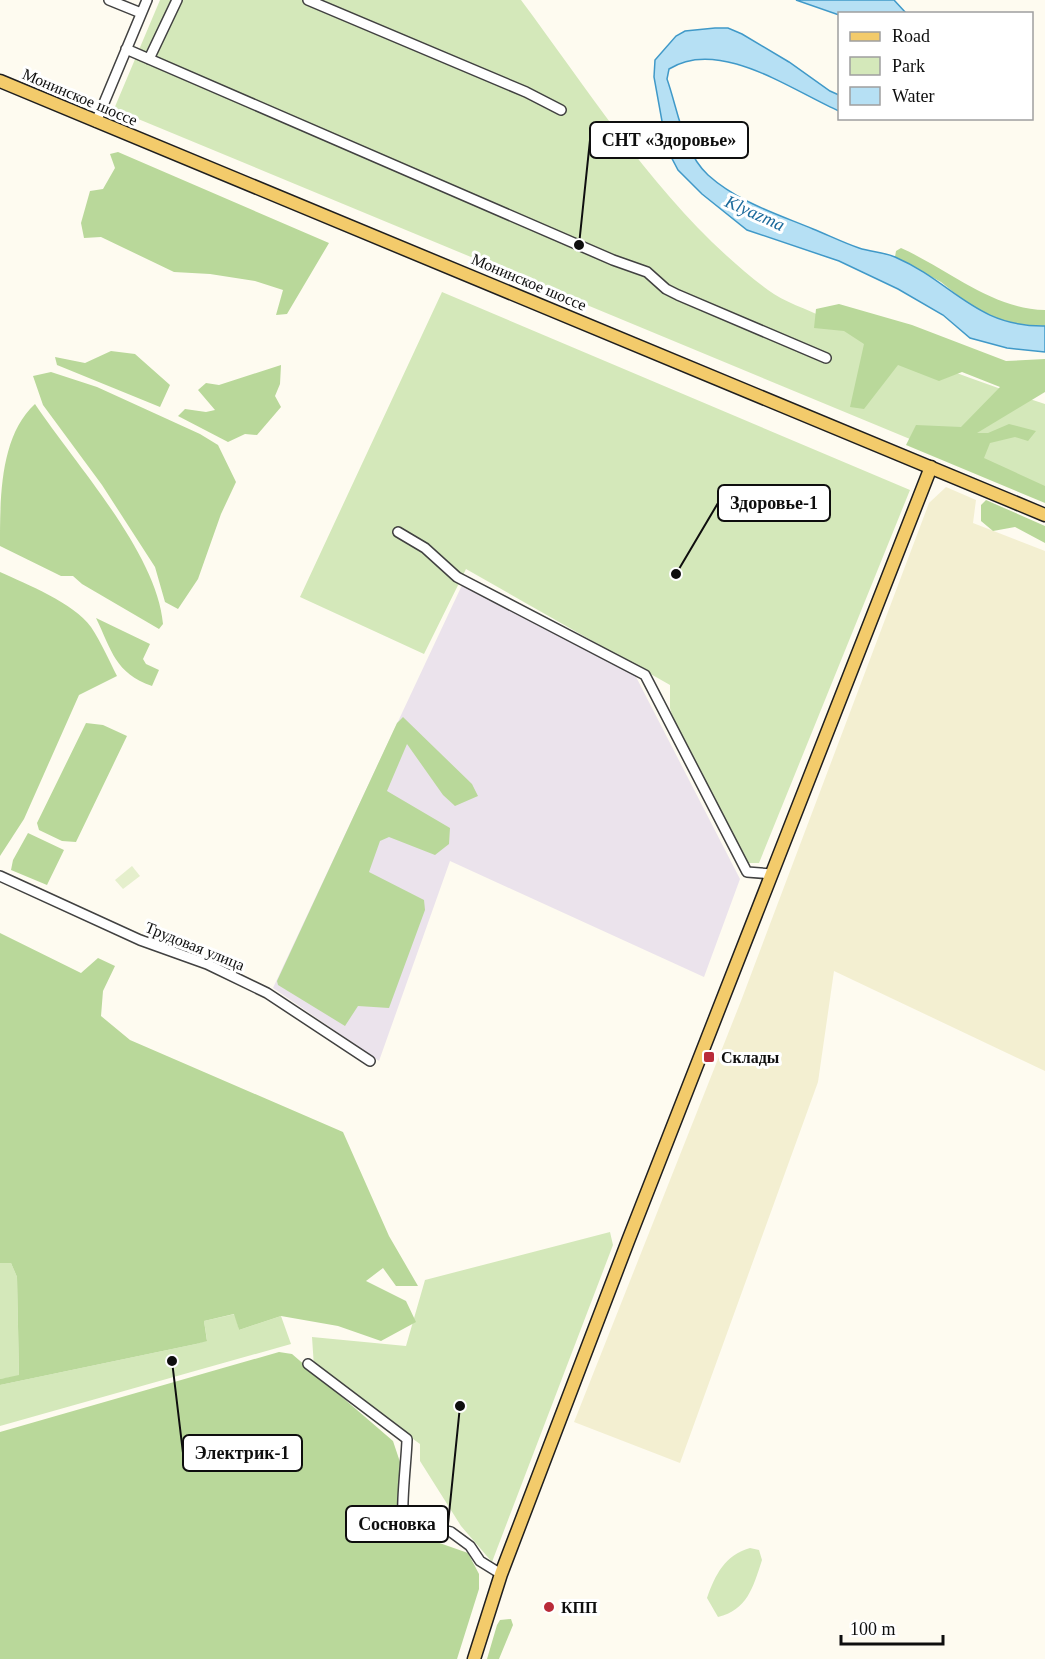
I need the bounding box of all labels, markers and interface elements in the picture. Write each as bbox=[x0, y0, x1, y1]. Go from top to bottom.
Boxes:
legend bbox=[838, 12, 1033, 120]
text: Road bbox=[892, 26, 930, 46]
text: Park bbox=[892, 56, 925, 76]
street label: Монинское шоссе bbox=[20, 65, 140, 129]
text: Water bbox=[892, 86, 935, 106]
callout: СНТ «Здоровье» bbox=[590, 122, 748, 158]
text: СНТ «Здоровье» bbox=[602, 130, 736, 150]
water label: Klyazma bbox=[721, 191, 788, 235]
street label: Монинское шоссе bbox=[469, 250, 589, 314]
callout: Здоровье-1 bbox=[718, 485, 830, 521]
text: Здоровье-1 bbox=[730, 493, 818, 513]
street label: Трудовая улица bbox=[143, 918, 247, 975]
place label: Склады bbox=[721, 1049, 780, 1066]
marker: Склады bbox=[702, 1050, 716, 1064]
callout: Электрик-1 bbox=[183, 1435, 302, 1471]
text: Электрик-1 bbox=[194, 1443, 290, 1463]
callout: Сосновка bbox=[346, 1506, 448, 1542]
text: Сосновка bbox=[358, 1514, 436, 1534]
place label: КПП bbox=[561, 1599, 598, 1616]
marker: КПП bbox=[542, 1600, 556, 1614]
scale bar bbox=[841, 1608, 943, 1646]
text: 100 m bbox=[850, 1619, 896, 1639]

